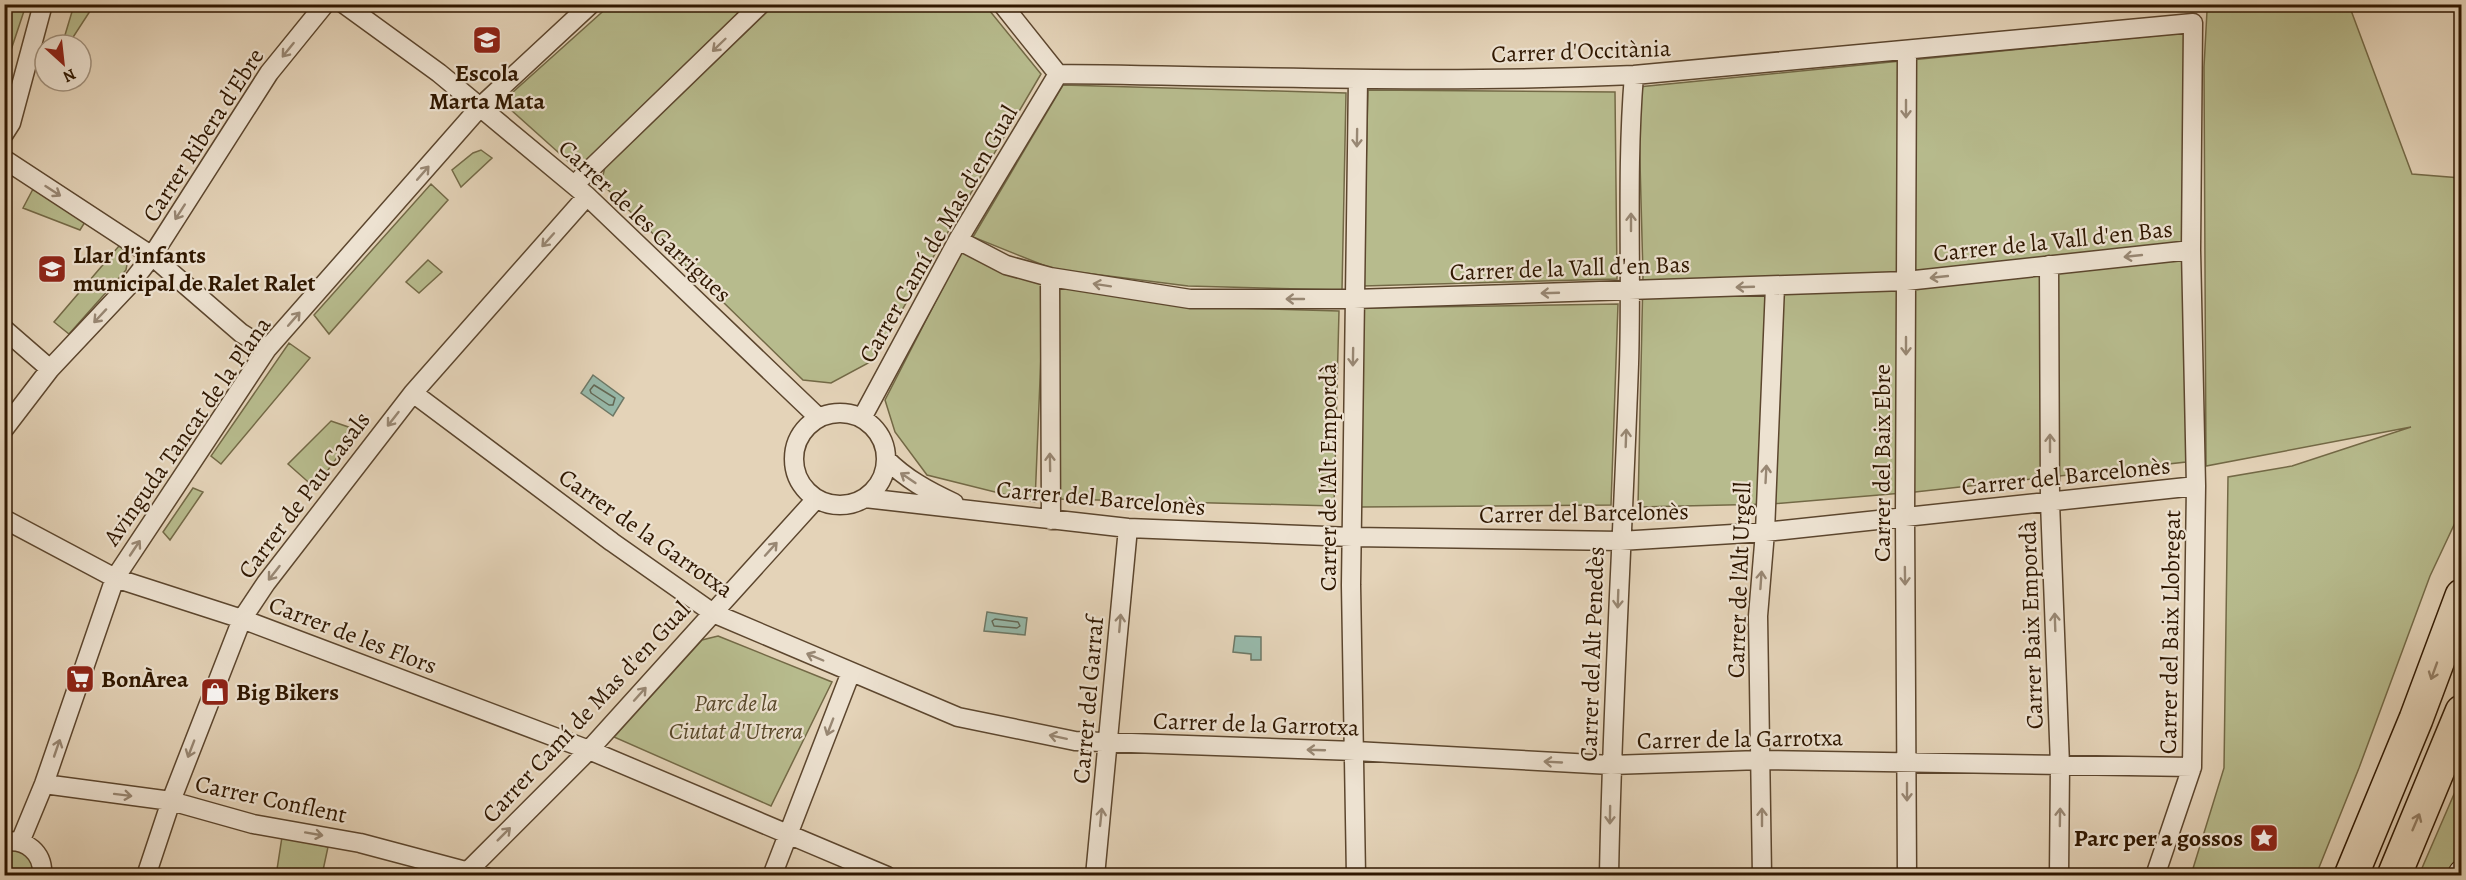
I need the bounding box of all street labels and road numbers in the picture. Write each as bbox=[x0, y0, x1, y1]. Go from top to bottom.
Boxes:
street label: Carrer d'Occitània bbox=[1491, 32, 1672, 70]
street label: Carrer Ribera d'Ebre bbox=[135, 42, 271, 228]
street label: Carrer Camí de Mas d'en Gual bbox=[851, 99, 1025, 369]
street label: Carrer de les Garrigues bbox=[551, 132, 739, 310]
street label: Carrer de la Vall d'en Bas bbox=[1932, 213, 2174, 269]
street label: Carrer de la Vall d'en Bas bbox=[1449, 248, 1691, 288]
street label: Avinguda Tancat de la Plana bbox=[95, 309, 279, 553]
street label: Carrer de l'Alt Empordà bbox=[1312, 362, 1344, 591]
street label: Carrer del Baix Ebre bbox=[1866, 364, 1898, 562]
street label: Carrer de Pau Casals bbox=[231, 405, 377, 585]
street label: Carrer del Barcelonès bbox=[1960, 449, 2172, 503]
street label: Carrer de la Garrotxa bbox=[552, 461, 740, 606]
street label: Carrer del Barcelonès bbox=[995, 473, 1207, 523]
street label: Carrer de l'Alt Urgell bbox=[1720, 481, 1758, 679]
street label: Carrer del Barcelonès bbox=[1479, 495, 1689, 531]
street label: Carrer del Baix Llobregat bbox=[2152, 510, 2188, 754]
street label: Carrer Baix Empordà bbox=[2011, 519, 2051, 730]
street label: Carrer del Alt Penedès bbox=[1572, 546, 1612, 762]
street label: Carrer de les Flors bbox=[264, 588, 442, 682]
street label: Carrer Camí de Mas d'en Gual bbox=[475, 594, 697, 830]
street label: Carrer del Garraf bbox=[1065, 612, 1112, 785]
street label: Carrer de la Garrotxa bbox=[1152, 704, 1360, 744]
street label: Carrer de la Garrotxa bbox=[1637, 721, 1844, 757]
street label: Carrer Conflent bbox=[192, 767, 350, 831]

